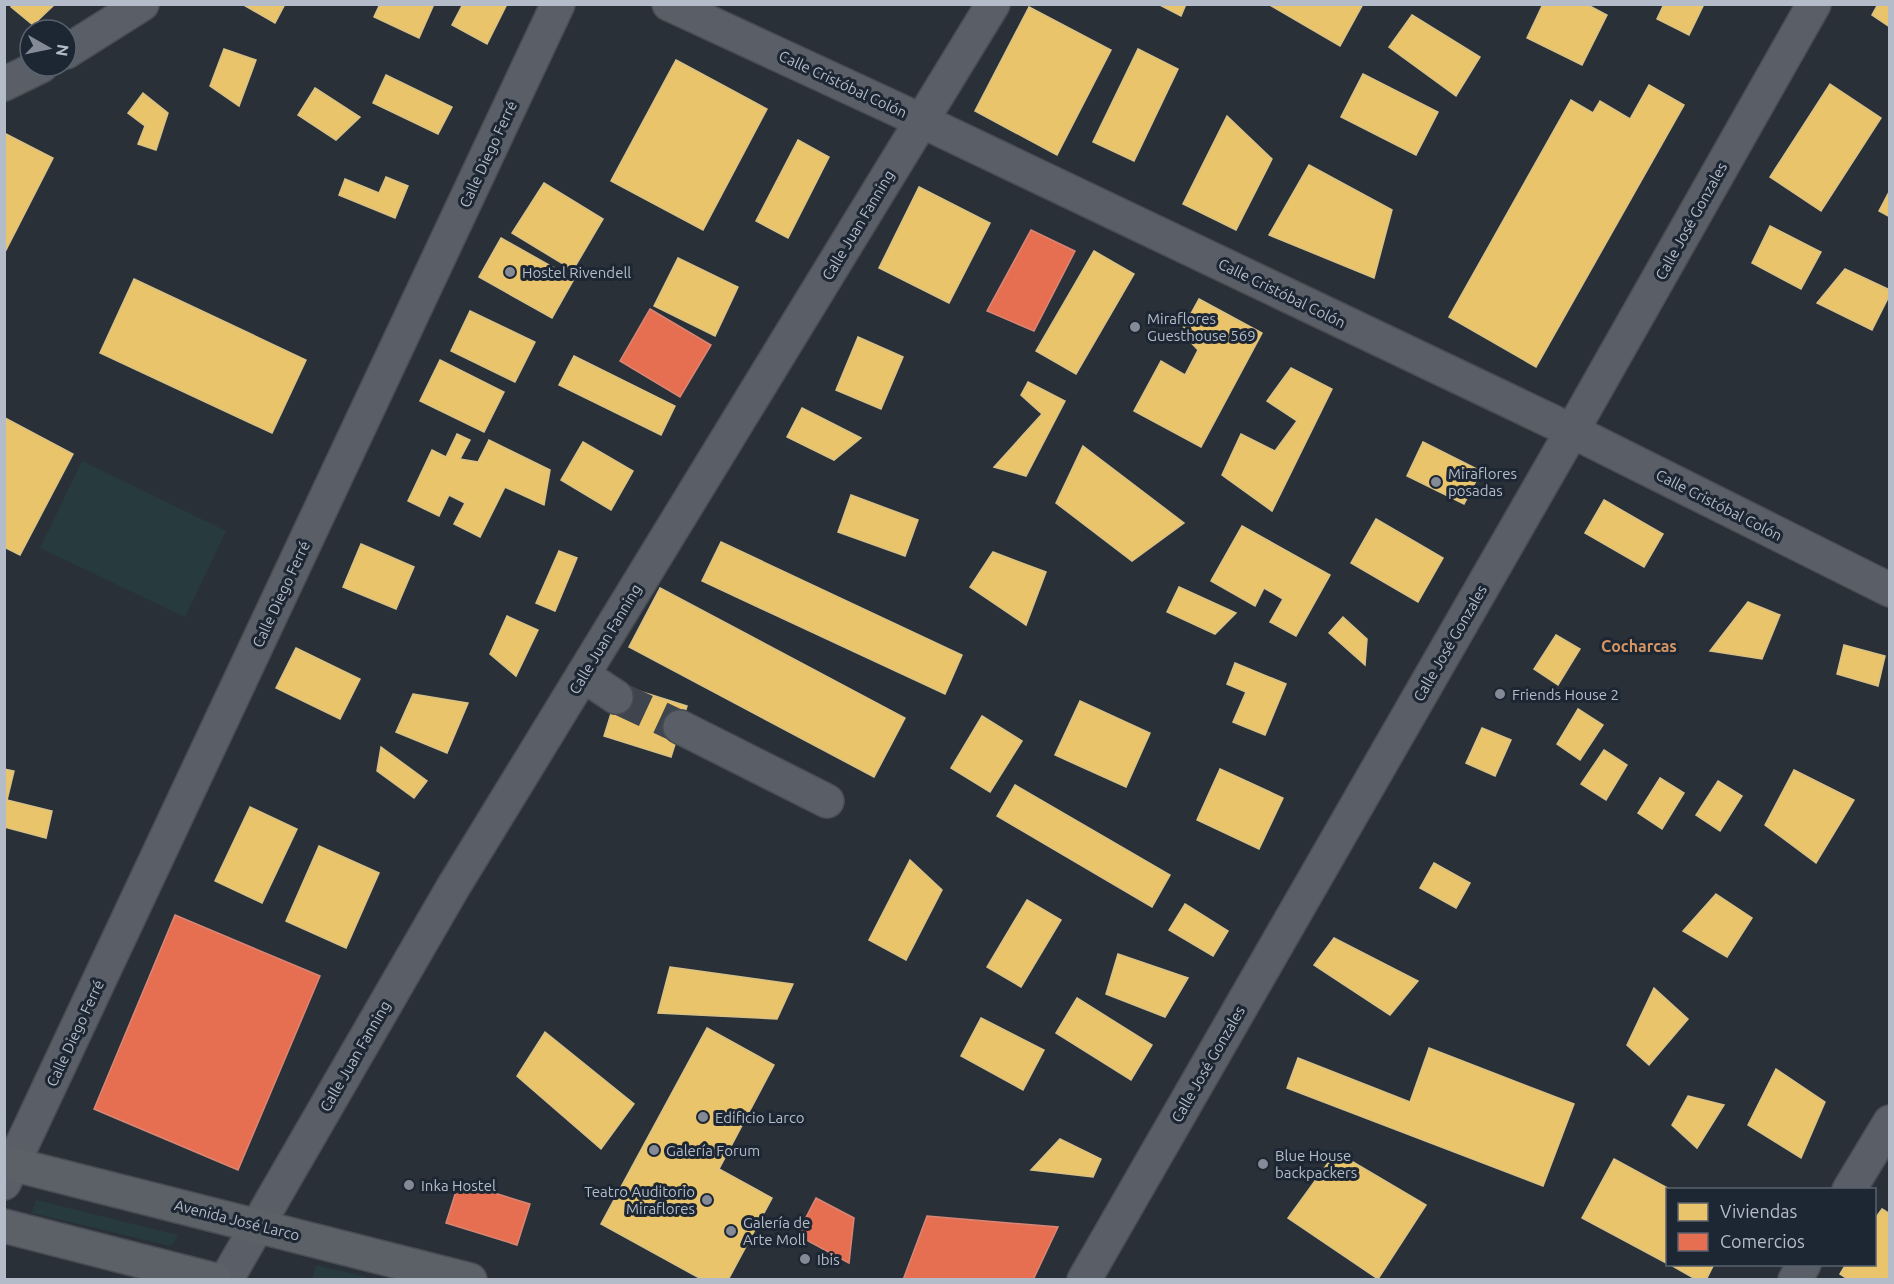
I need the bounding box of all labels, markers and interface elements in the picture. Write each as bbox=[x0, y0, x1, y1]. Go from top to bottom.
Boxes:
north arrow bbox=[18, 18, 78, 78]
text: N bbox=[53, 43, 73, 58]
street label: Calle Cristóbal Colón bbox=[776, 47, 910, 121]
street label: Calle Diego Ferré bbox=[456, 98, 520, 210]
street label: Calle José Gonzales bbox=[1652, 159, 1730, 283]
street label: Calle Juan Fanning bbox=[818, 167, 898, 283]
street label: Calle Cristóbal Colón bbox=[1216, 255, 1348, 331]
place label: Hostel Rivendell bbox=[522, 264, 631, 281]
marker: Hostel Rivendell bbox=[503, 265, 517, 279]
place label: Miraflores Guesthouse 569 bbox=[1147, 310, 1256, 344]
marker: Miraflores Guesthouse 569 bbox=[1128, 320, 1142, 334]
place label: Miraflores posadas bbox=[1448, 465, 1517, 499]
street label: Calle Cristóbal Colón bbox=[1653, 466, 1785, 544]
marker: Miraflores posadas bbox=[1429, 475, 1443, 489]
street label: Calle Diego Ferré bbox=[249, 538, 313, 650]
street label: Calle Juan Fanning bbox=[565, 581, 645, 697]
street label: Calle José Gonzales bbox=[1410, 582, 1490, 704]
district label: Cocharcas bbox=[1601, 637, 1677, 655]
place label: Friends House 2 bbox=[1512, 686, 1619, 703]
marker: Friends House 2 bbox=[1493, 687, 1507, 701]
street label: Calle Diego Ferré bbox=[43, 977, 107, 1089]
street label: Calle Juan Fanning bbox=[316, 998, 394, 1114]
street label: Calle José Gonzales bbox=[1168, 1003, 1248, 1125]
place label: Edificio Larco bbox=[715, 1109, 805, 1126]
marker: Edificio Larco bbox=[696, 1110, 710, 1124]
place label: Galería Forum bbox=[666, 1142, 760, 1159]
marker: Galería Forum bbox=[647, 1143, 661, 1157]
place label: Blue House backpackers bbox=[1275, 1147, 1357, 1181]
marker: Blue House backpackers bbox=[1256, 1157, 1270, 1171]
place label: Inka Hostel bbox=[421, 1177, 496, 1194]
marker: Inka Hostel bbox=[402, 1178, 416, 1192]
place label: Teatro Auditorio Miraflores bbox=[584, 1183, 695, 1217]
legend bbox=[1666, 1188, 1876, 1266]
marker: Teatro Auditorio Miraflores bbox=[700, 1193, 714, 1207]
street label: Avenida José Larco bbox=[173, 1196, 301, 1244]
text: Viviendas bbox=[1720, 1201, 1797, 1221]
place label: Galería de Arte Moll bbox=[743, 1214, 810, 1248]
marker: Galería de Arte Moll bbox=[724, 1224, 738, 1238]
text: Comercios bbox=[1720, 1231, 1805, 1251]
place label: Ibis bbox=[817, 1251, 840, 1268]
marker: Ibis bbox=[798, 1252, 812, 1266]

